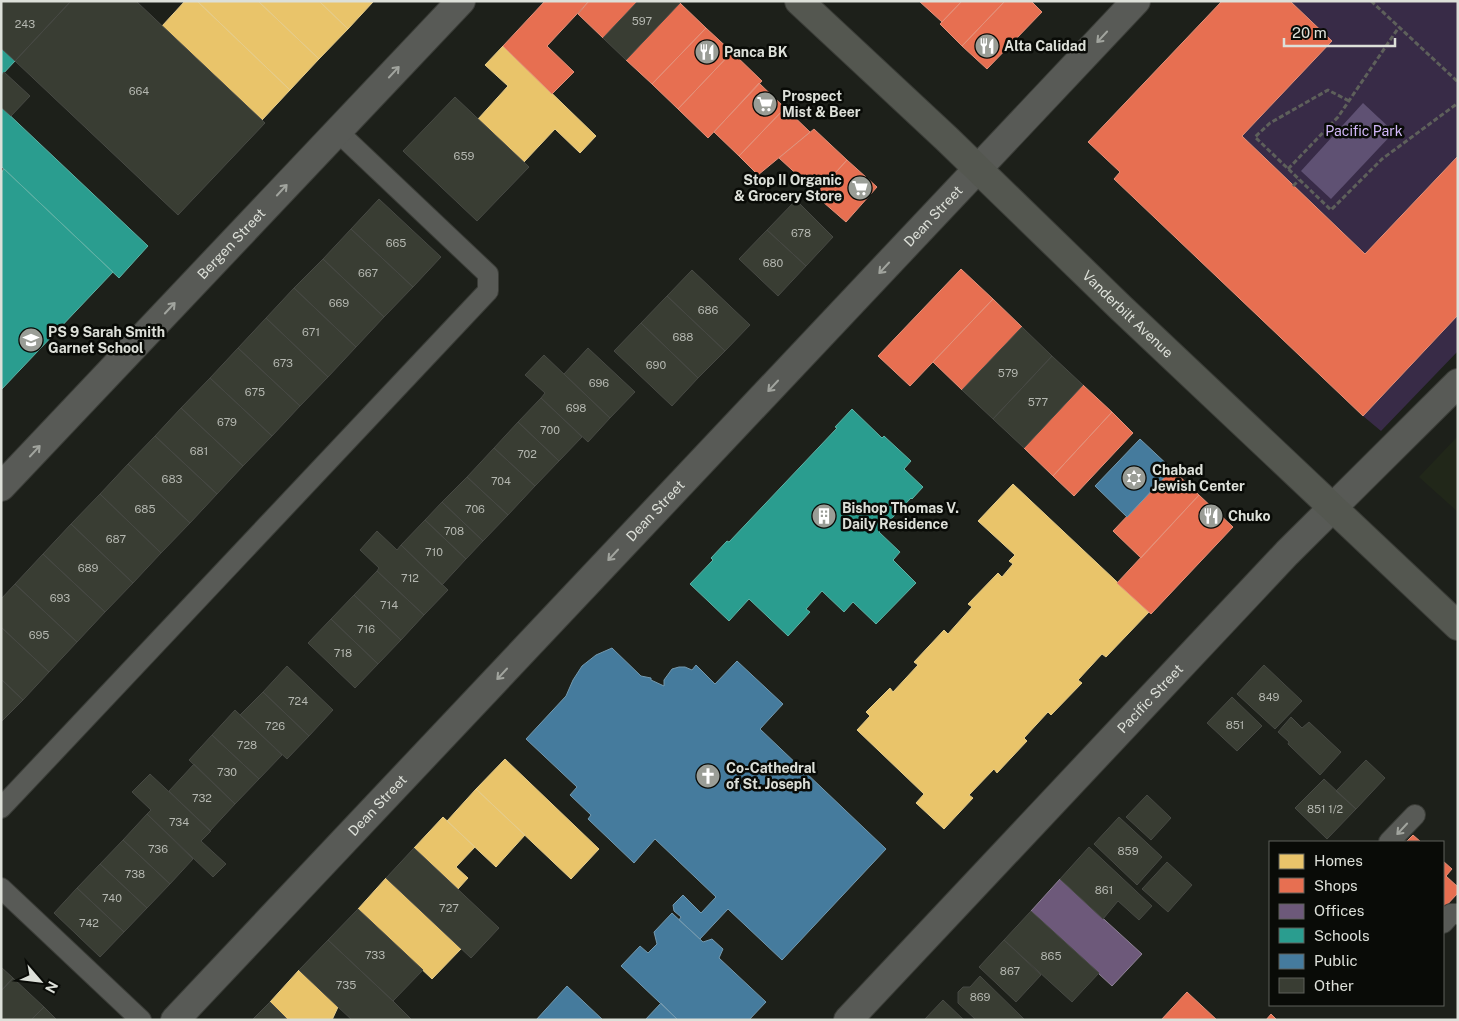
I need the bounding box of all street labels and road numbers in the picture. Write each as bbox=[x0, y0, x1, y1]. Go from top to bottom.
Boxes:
street label: Dean Street bbox=[901, 182, 966, 250]
street label: Bergen Street bbox=[194, 205, 269, 282]
street label: Vanderbilt Avenue bbox=[1079, 267, 1176, 361]
street label: Dean Street bbox=[623, 477, 688, 545]
street label: Pacific Street bbox=[1114, 661, 1186, 736]
street label: Dean Street bbox=[345, 772, 410, 839]

